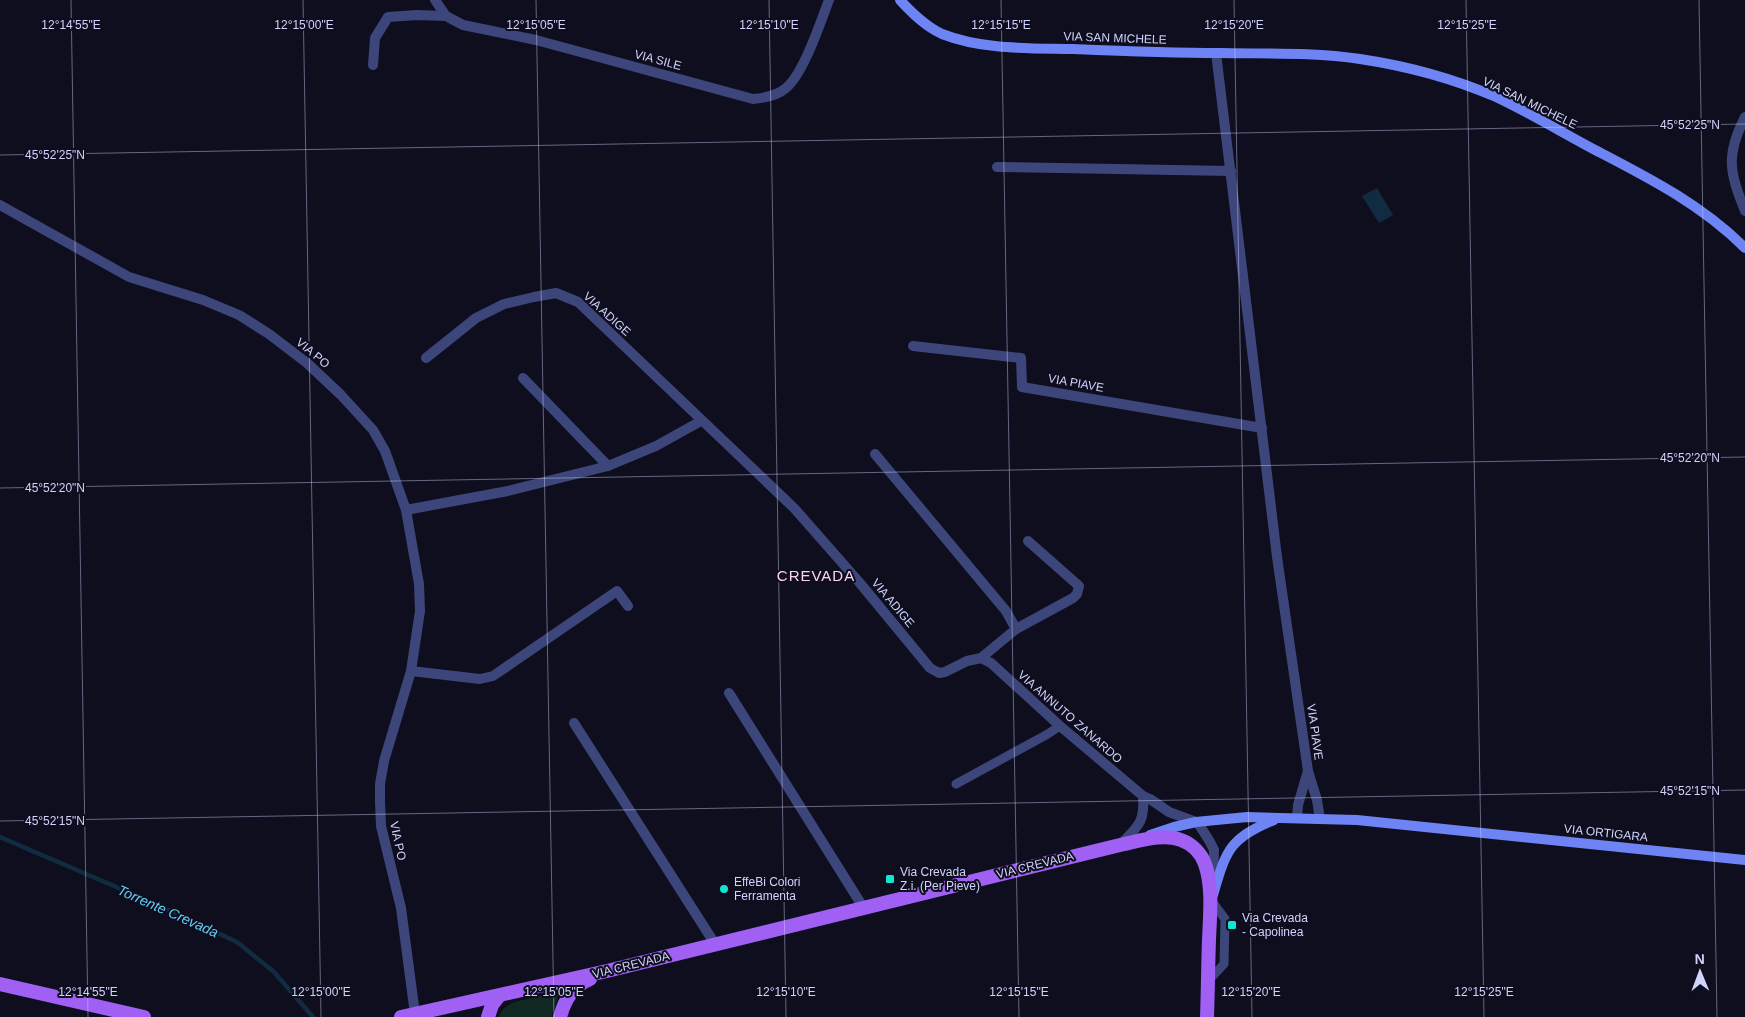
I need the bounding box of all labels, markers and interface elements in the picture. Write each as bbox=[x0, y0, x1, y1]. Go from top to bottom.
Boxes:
text: 12°14'55"E bbox=[41, 18, 101, 32]
text: 12°15'00"E bbox=[274, 18, 334, 32]
text: 12°15'05"E bbox=[506, 18, 566, 32]
text: 12°15'10"E bbox=[739, 18, 799, 32]
text: 12°15'15"E bbox=[971, 18, 1031, 32]
text: 12°15'20"E bbox=[1204, 18, 1264, 32]
text: 12°15'25"E bbox=[1437, 18, 1497, 32]
street label: VIA SAN MICHELE bbox=[1063, 29, 1167, 47]
street label: VIA SILE bbox=[633, 47, 683, 73]
street label: VIA SAN MICHELE bbox=[1480, 74, 1580, 132]
text: 45°52'25"N bbox=[1660, 118, 1720, 132]
text: 45°52'25"N bbox=[25, 148, 85, 162]
street label: VIA ADIGE bbox=[581, 289, 633, 339]
street label: VIA PO bbox=[293, 335, 333, 371]
street label: VIA PIAVE bbox=[1047, 371, 1105, 395]
text: 45°52'20"N bbox=[1660, 451, 1720, 465]
text: 45°52'20"N bbox=[25, 481, 85, 495]
district label: CREVADA bbox=[777, 567, 855, 584]
street label: VIA ADIGE bbox=[869, 576, 917, 630]
street label: VIA ANNUTO ZANARDO bbox=[1015, 668, 1125, 766]
street label: VIA PIAVE bbox=[1304, 703, 1326, 761]
text: 45°52'15"N bbox=[1660, 784, 1720, 798]
text: 45°52'15"N bbox=[25, 814, 85, 828]
street label: VIA PO bbox=[387, 820, 409, 862]
street label: VIA ORTIGARA bbox=[1563, 822, 1649, 844]
street label: VIA CREVADA bbox=[995, 849, 1075, 881]
place label: Via Crevada Z.i. (Per Pieve) bbox=[900, 865, 980, 893]
marker: Via Crevada Z.i. (Per Pieve) bbox=[884, 873, 896, 885]
place label: EffeBi Colori Ferramenta bbox=[734, 875, 800, 903]
water label: Torrente Crevada bbox=[115, 882, 221, 940]
marker: EffeBi Colori Ferramenta bbox=[718, 883, 730, 895]
place label: Via Crevada - Capolinea bbox=[1242, 911, 1308, 939]
marker: Via Crevada - Capolinea bbox=[1226, 919, 1238, 931]
north arrow bbox=[1675, 947, 1725, 997]
street label: VIA CREVADA bbox=[591, 949, 671, 981]
text: N bbox=[1695, 951, 1705, 967]
text: 12°14'55"E bbox=[58, 985, 118, 999]
text: 12°15'00"E bbox=[291, 985, 351, 999]
text: 12°15'05"E bbox=[524, 985, 584, 999]
text: 12°15'10"E bbox=[756, 985, 816, 999]
text: 12°15'15"E bbox=[989, 985, 1049, 999]
text: 12°15'20"E bbox=[1221, 985, 1281, 999]
text: 12°15'25"E bbox=[1454, 985, 1514, 999]

